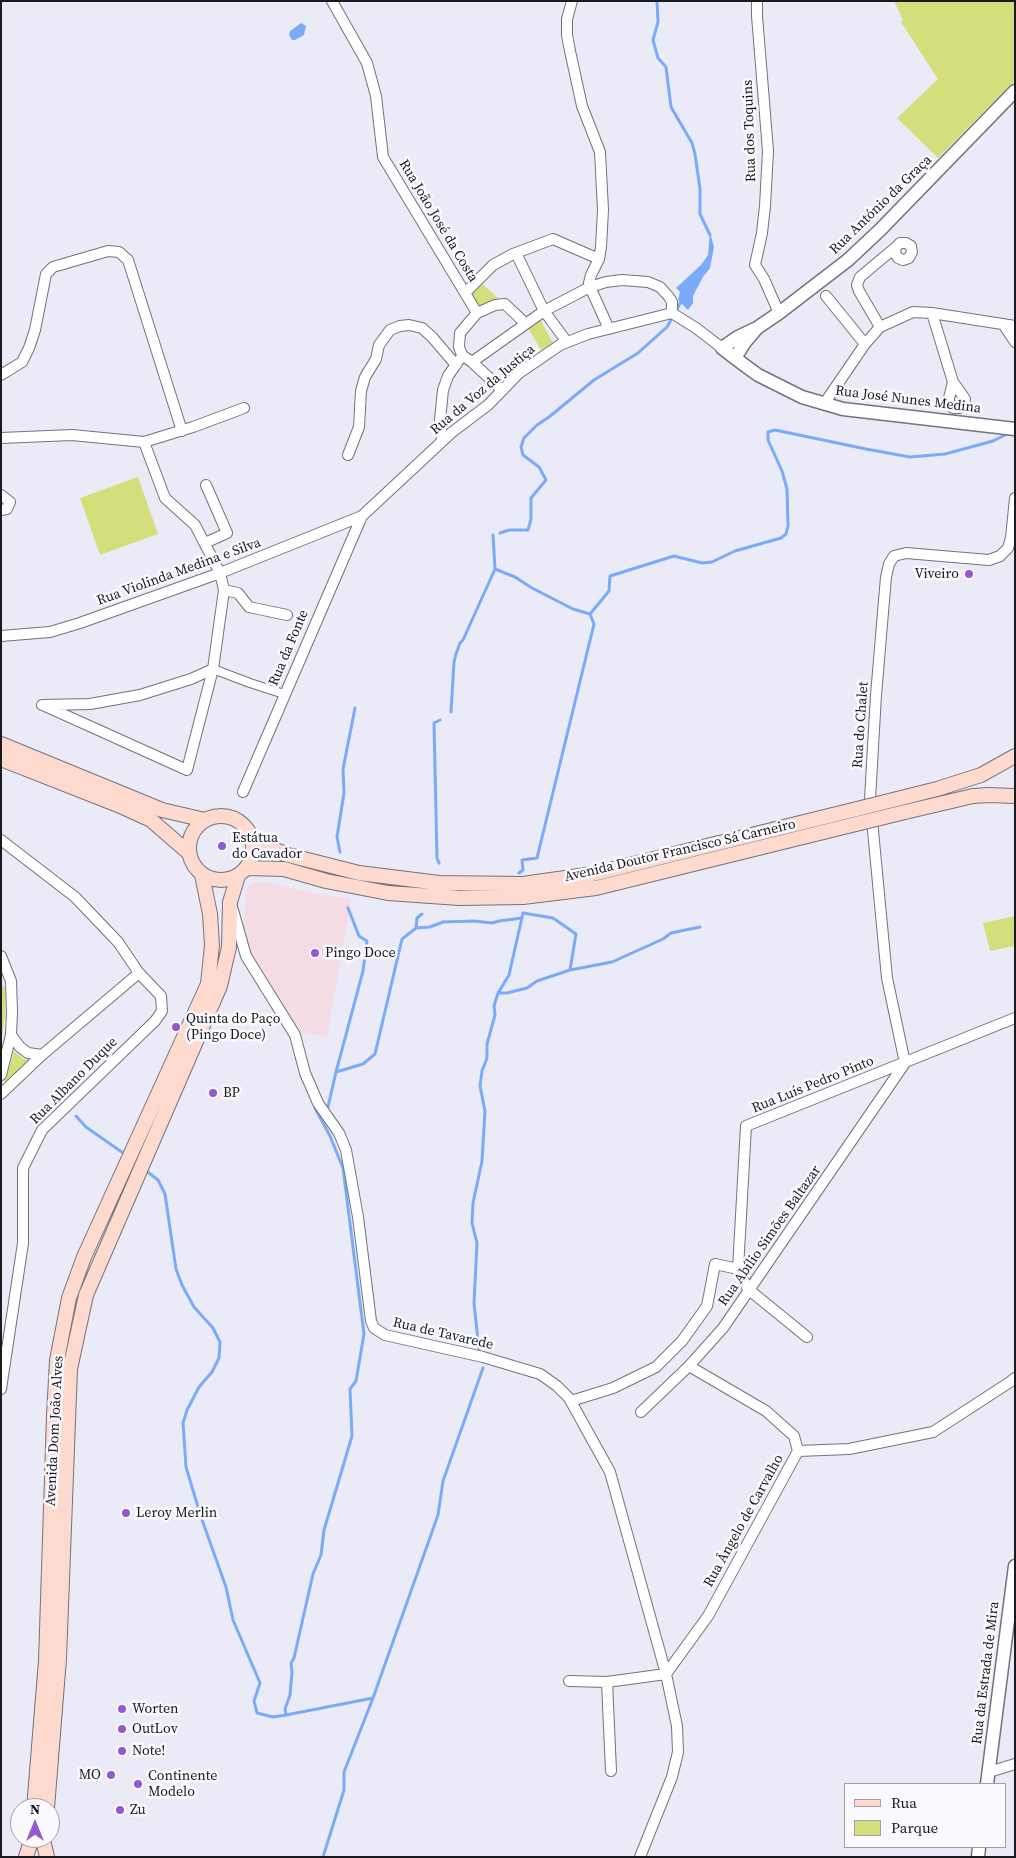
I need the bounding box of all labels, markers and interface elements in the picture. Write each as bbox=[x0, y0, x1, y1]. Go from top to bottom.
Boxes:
street label: Rua dos Toquins bbox=[740, 80, 760, 182]
street label: Rua António da Graça bbox=[826, 152, 936, 258]
street label: Rua João José da Costa bbox=[395, 157, 481, 285]
street label: Rua da Voz da Justiça bbox=[427, 341, 539, 439]
street label: Rua José Nunes Medina bbox=[834, 383, 982, 417]
street label: Rua Violinda Medina e Silva bbox=[95, 534, 263, 610]
place label: Viveiro bbox=[914, 566, 959, 582]
marker: Viveiro bbox=[963, 568, 975, 580]
street label: Rua da Fonte bbox=[265, 607, 313, 689]
street label: Rua do Chalet bbox=[850, 681, 872, 769]
street label: Avenida Doutor Francisco Sá Carneiro bbox=[563, 816, 797, 886]
place label: Estátua do Cavador bbox=[232, 830, 302, 862]
marker: Estátua do Cavador bbox=[216, 840, 228, 852]
place label: Pingo Doce bbox=[325, 945, 396, 961]
marker: Pingo Doce bbox=[309, 947, 321, 959]
place label: Quinta do Paço (Pingo Doce) bbox=[186, 1011, 280, 1044]
marker: Quinta do Paço (Pingo Doce) bbox=[170, 1021, 182, 1033]
street label: Rua Albano Duque bbox=[27, 1034, 121, 1128]
street label: Rua Luís Pedro Pinto bbox=[750, 1053, 876, 1117]
place label: BP bbox=[223, 1085, 240, 1101]
marker: BP bbox=[207, 1087, 219, 1099]
street label: Rua Abílio Simões Baltazar bbox=[715, 1163, 825, 1309]
street label: Rua de Tavarede bbox=[391, 1314, 495, 1354]
street label: Avenida Dom João Alves bbox=[43, 1355, 67, 1507]
street label: Rua Ângelo de Carvalho bbox=[701, 1452, 787, 1590]
place label: Leroy Merlin bbox=[136, 1505, 217, 1521]
marker: Leroy Merlin bbox=[120, 1507, 132, 1519]
street label: Rua da Estrada de Mira bbox=[969, 1601, 1003, 1745]
place label: Worten bbox=[132, 1701, 179, 1717]
marker: Worten bbox=[116, 1703, 128, 1715]
place label: OutLov bbox=[132, 1721, 178, 1737]
marker: OutLov bbox=[116, 1723, 128, 1735]
place label: Note! bbox=[132, 1743, 165, 1759]
marker: Note! bbox=[116, 1745, 128, 1757]
place label: MO bbox=[79, 1767, 101, 1783]
place label: Continente Modelo bbox=[148, 1768, 217, 1800]
marker: MO bbox=[105, 1769, 117, 1781]
marker: Continente Modelo bbox=[132, 1778, 144, 1790]
legend bbox=[844, 1783, 1006, 1848]
text: Rua bbox=[891, 1792, 917, 1813]
north arrow bbox=[10, 1798, 60, 1848]
text: N bbox=[30, 1799, 40, 1819]
place label: Zu bbox=[130, 1802, 146, 1818]
marker: Zu bbox=[114, 1804, 126, 1816]
text: Parque bbox=[891, 1817, 938, 1838]

